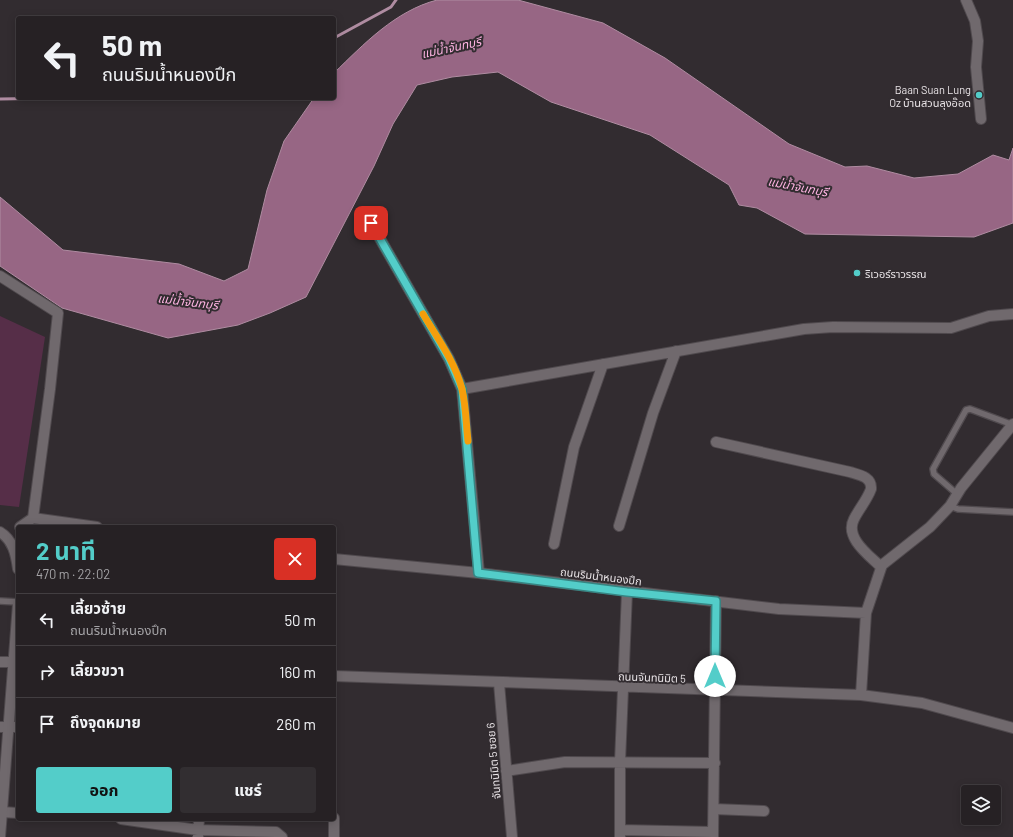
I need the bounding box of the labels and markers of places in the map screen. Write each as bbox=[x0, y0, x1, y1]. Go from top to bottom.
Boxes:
place label: Baan Suan Lung Oz บ้านสวนลุงอ๊อด bbox=[889, 83, 971, 110]
marker: Baan Suan Lung Oz บ้านสวนลุงอ๊อด bbox=[974, 90, 984, 100]
pin bbox=[354, 206, 388, 240]
place label: ริเวอร์ราวรรณ bbox=[865, 267, 927, 280]
marker: ริเวอร์ราวรรณ bbox=[852, 268, 862, 278]

